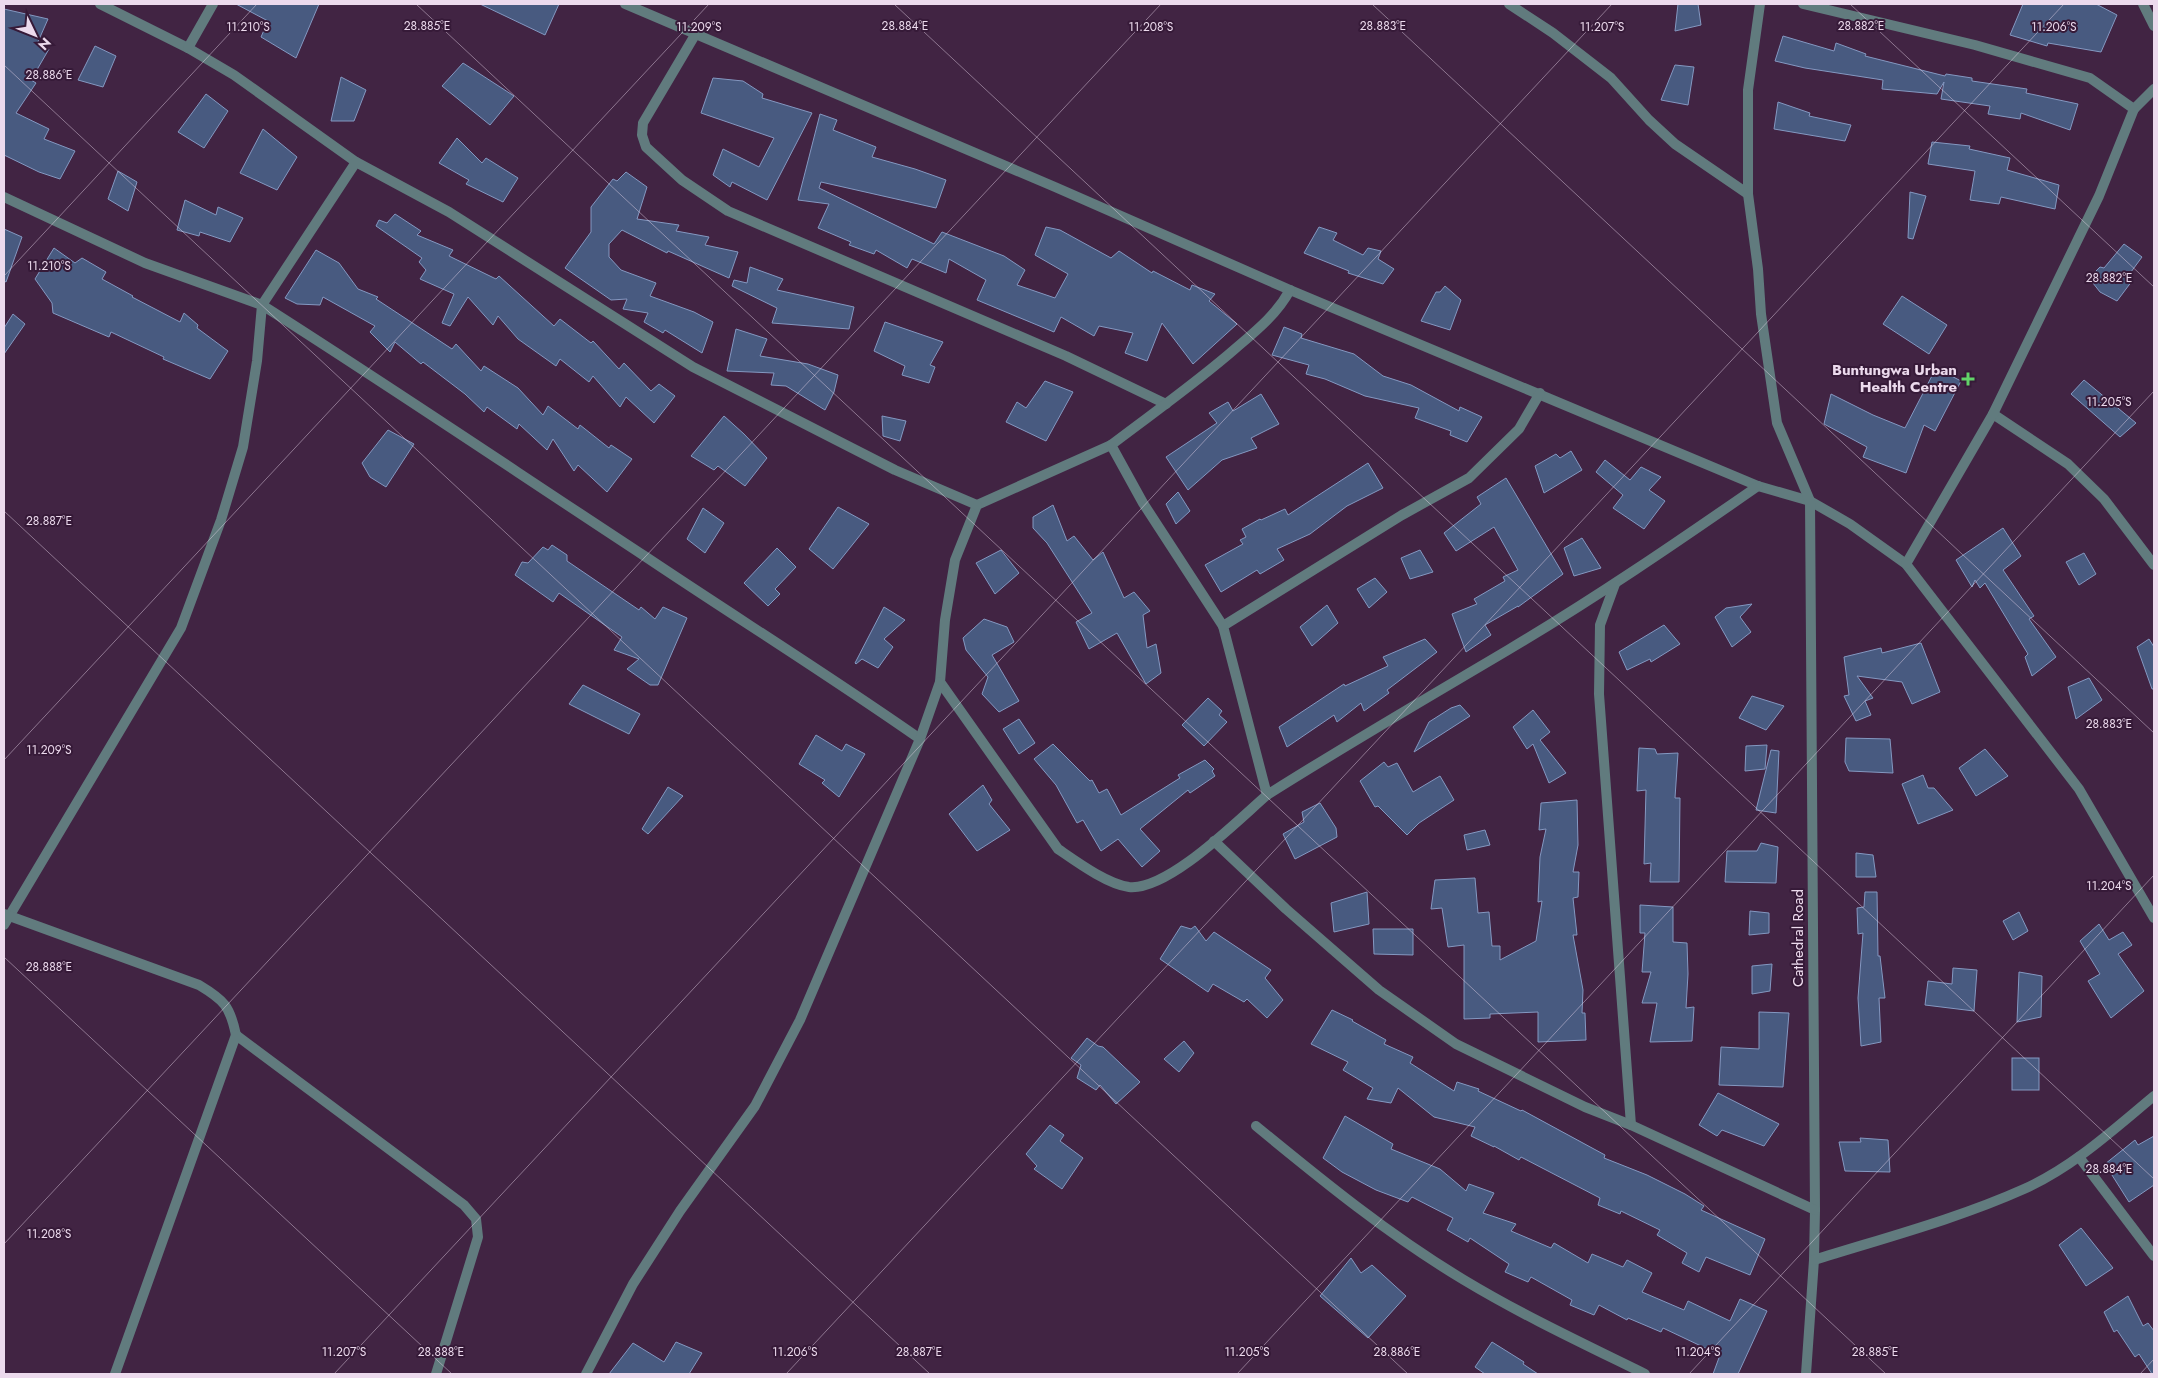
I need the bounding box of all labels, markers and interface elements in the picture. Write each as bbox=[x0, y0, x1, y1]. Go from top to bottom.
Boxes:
north arrow bbox=[10, 10, 60, 60]
text: 28.885°E bbox=[404, 17, 450, 35]
text: 28.884°E bbox=[882, 17, 928, 35]
text: 28.883°E bbox=[1360, 17, 1406, 35]
text: 28.882°E bbox=[1838, 17, 1884, 35]
text: 11.210°S bbox=[226, 18, 270, 36]
text: 11.209°S bbox=[676, 18, 722, 36]
text: 11.208°S bbox=[1129, 18, 1174, 36]
text: 11.207°S bbox=[1580, 18, 1625, 36]
text: 11.206°S bbox=[2031, 18, 2077, 36]
text: N bbox=[33, 33, 56, 55]
text: 28.886°E bbox=[26, 66, 72, 84]
text: 11.210°S bbox=[27, 257, 71, 275]
text: 28.882°E bbox=[2086, 269, 2132, 287]
place label: Buntungwa Urban Health Centre bbox=[1832, 359, 1957, 398]
marker: Buntungwa Urban Health Centre bbox=[1961, 372, 1975, 386]
text: 11.205°S bbox=[2086, 393, 2132, 411]
text: 28.887°E bbox=[26, 512, 72, 530]
text: 28.883°E bbox=[2086, 715, 2132, 733]
text: 11.209°S bbox=[26, 741, 72, 759]
text: 11.204°S bbox=[2086, 877, 2132, 895]
street label: Cathedral Road bbox=[1787, 889, 1809, 987]
text: 28.888°E bbox=[26, 958, 72, 976]
text: 28.884°E bbox=[2086, 1160, 2132, 1178]
text: 11.208°S bbox=[27, 1225, 72, 1243]
text: 11.207°S bbox=[322, 1343, 367, 1361]
text: 28.888°E bbox=[418, 1343, 464, 1361]
text: 11.206°S bbox=[772, 1343, 818, 1361]
text: 28.887°E bbox=[896, 1343, 942, 1361]
text: 11.205°S bbox=[1224, 1343, 1270, 1361]
text: 28.886°E bbox=[1374, 1343, 1420, 1361]
text: 11.204°S bbox=[1675, 1343, 1721, 1361]
text: 28.885°E bbox=[1852, 1343, 1898, 1361]

